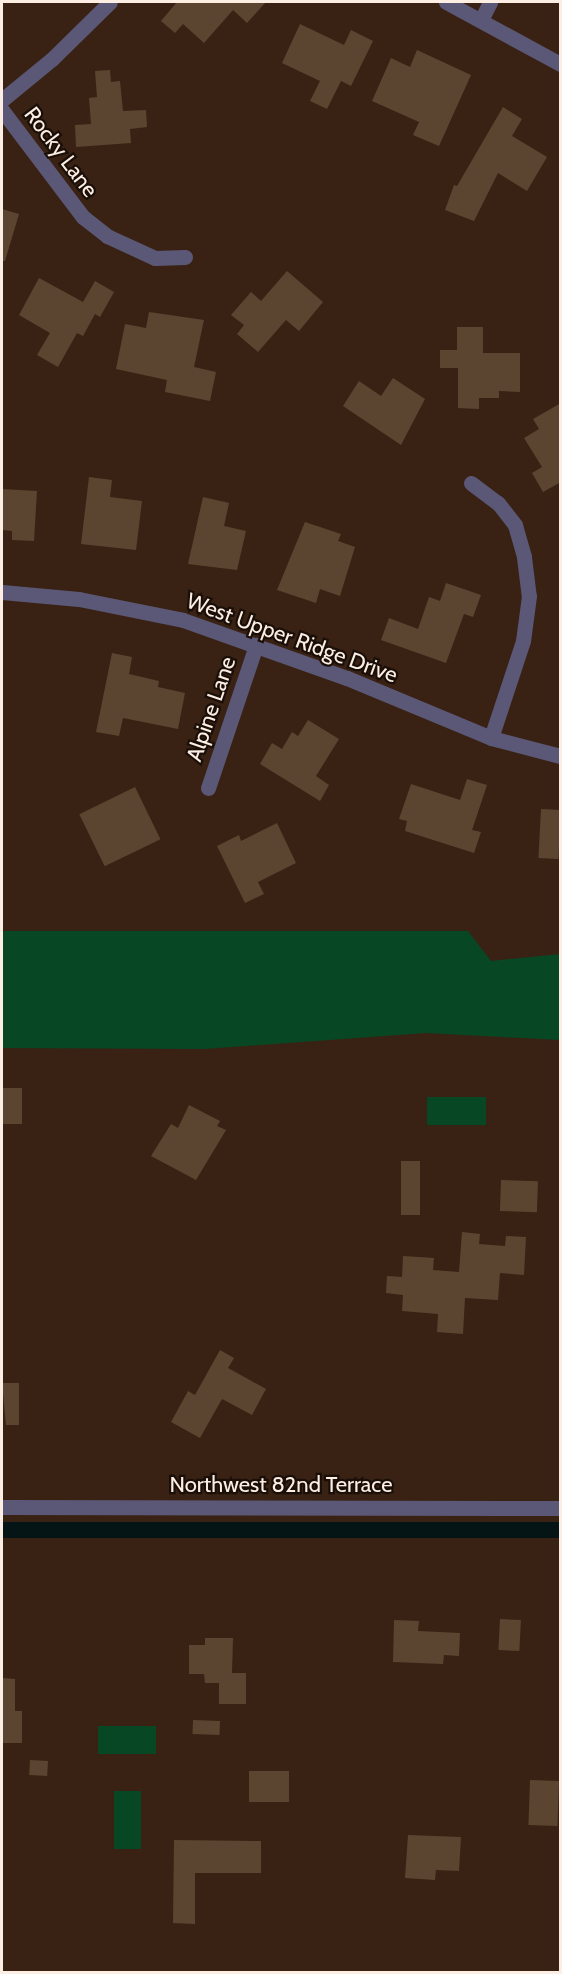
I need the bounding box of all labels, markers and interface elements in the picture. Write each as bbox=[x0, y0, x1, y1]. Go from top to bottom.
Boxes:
street label: Rocky Lane bbox=[19, 102, 103, 202]
street label: West Upper Ridge Drive bbox=[183, 588, 401, 688]
street label: Alpine Lane bbox=[181, 653, 241, 765]
street label: Northwest 82nd Terrace bbox=[170, 1472, 392, 1498]

